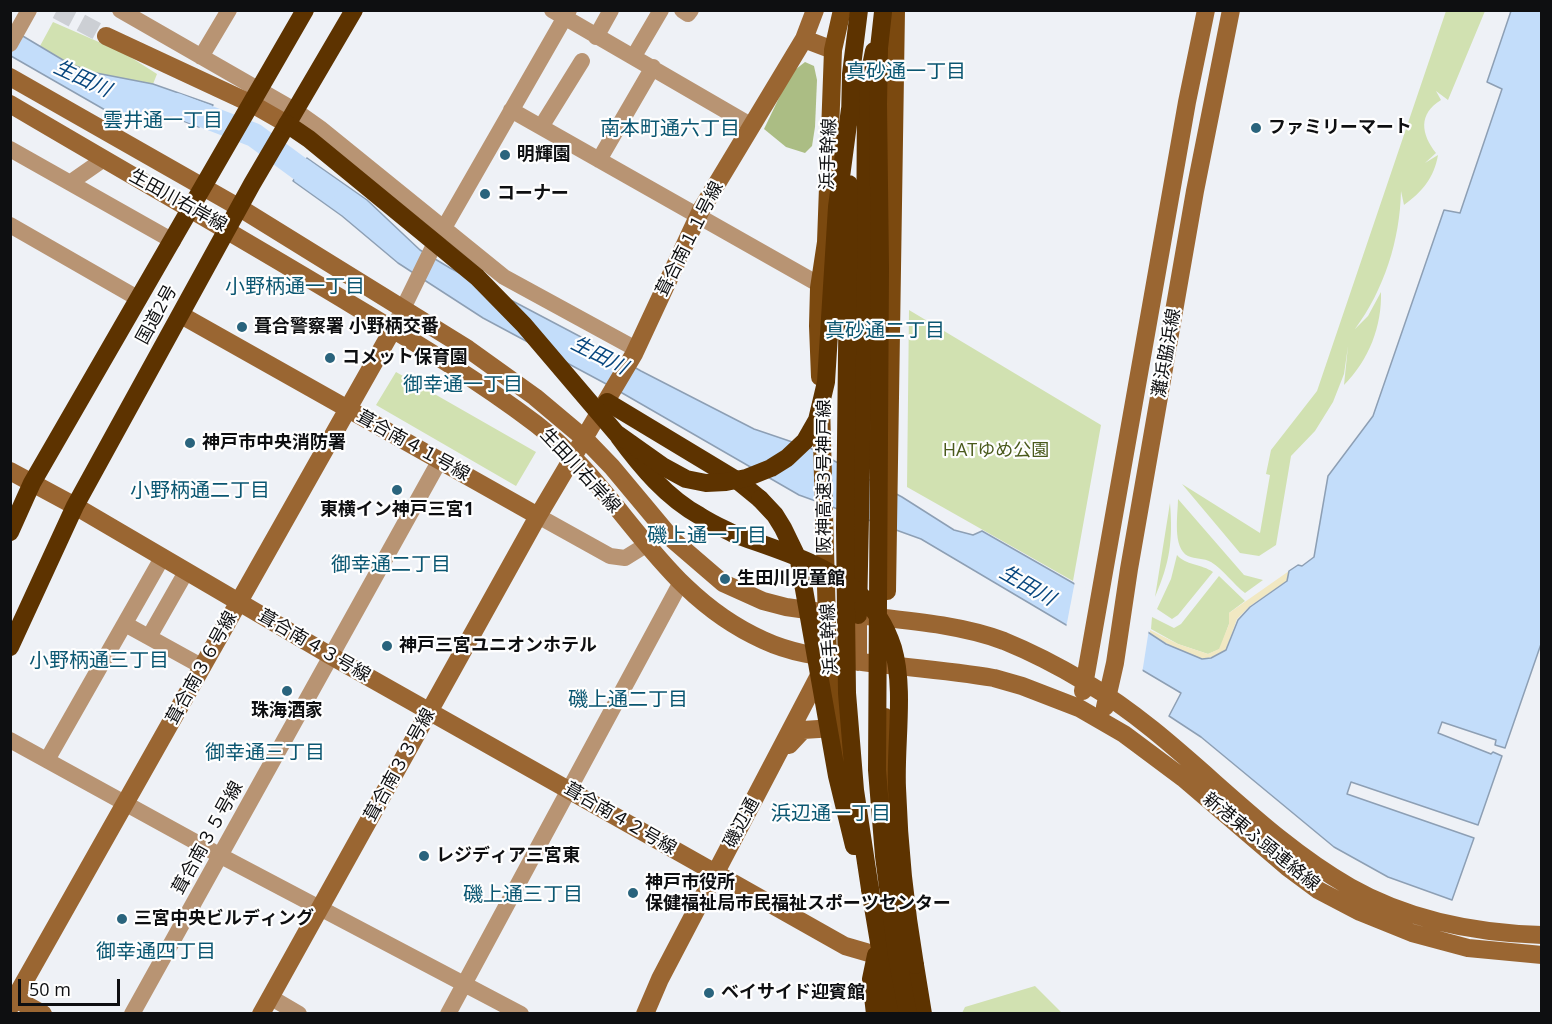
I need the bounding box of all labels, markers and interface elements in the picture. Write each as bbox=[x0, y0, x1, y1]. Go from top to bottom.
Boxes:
water label: 生田川 bbox=[50, 55, 114, 103]
district label: 真砂通一丁目 bbox=[846, 60, 966, 84]
district label: 雲井通一丁目 bbox=[103, 109, 223, 133]
district label: 南本町通六丁目 bbox=[600, 117, 740, 141]
place label: ファミリーマート bbox=[1268, 117, 1412, 139]
street label: 浜手幹線 bbox=[817, 118, 841, 190]
marker: ファミリーマート bbox=[1249, 121, 1263, 135]
place label: 明輝園 bbox=[517, 144, 571, 166]
marker: 明輝園 bbox=[498, 148, 512, 162]
street label: 生田川右岸線 bbox=[126, 165, 230, 237]
street label: 葺合南１１号線 bbox=[652, 178, 728, 300]
place label: コーナー bbox=[497, 183, 569, 205]
marker: コーナー bbox=[478, 187, 492, 201]
district label: 小野柄通一丁目 bbox=[225, 275, 365, 299]
street label: 国道2号 bbox=[132, 282, 182, 348]
street label: 灘浜脇浜線 bbox=[1149, 307, 1185, 399]
place label: 葺合警察署 小野柄交番 bbox=[254, 316, 439, 338]
district label: 真砂通二丁目 bbox=[825, 319, 945, 343]
marker: 葺合警察署 小野柄交番 bbox=[235, 320, 249, 334]
water label: 生田川 bbox=[567, 332, 631, 380]
place label: コメット保育園 bbox=[342, 347, 468, 369]
marker: コメット保育園 bbox=[323, 351, 337, 365]
district label: 御幸通一丁目 bbox=[403, 373, 523, 397]
street label: 阪神高速3号神戸線 bbox=[814, 400, 836, 554]
street label: 葺合南４１号線 bbox=[353, 406, 473, 486]
street label: 生田川右岸線 bbox=[535, 424, 625, 518]
place label: 神戸市中央消防署 bbox=[202, 432, 346, 454]
marker: 神戸市中央消防署 bbox=[183, 436, 197, 450]
park label: HATゆめ公園 bbox=[943, 440, 1049, 462]
district label: 小野柄通二丁目 bbox=[130, 479, 270, 503]
marker: 東横イン神戸三宮1 bbox=[390, 483, 404, 497]
place label: 東横イン神戸三宮1 bbox=[320, 499, 474, 521]
district label: 磯上通一丁目 bbox=[647, 524, 767, 548]
district label: 御幸通二丁目 bbox=[331, 553, 451, 577]
water label: 生田川 bbox=[995, 561, 1059, 611]
place label: 生田川児童館 bbox=[737, 568, 845, 590]
marker: 生田川児童館 bbox=[718, 572, 732, 586]
street label: 浜手幹線 bbox=[817, 602, 843, 676]
street label: 葺合南４３号線 bbox=[254, 605, 374, 687]
street label: 葺合南３６号線 bbox=[162, 608, 242, 728]
place label: 神戸三宮ユニオンホテル bbox=[399, 635, 597, 657]
marker: 神戸三宮ユニオンホテル bbox=[380, 639, 394, 653]
district label: 小野柄通三丁目 bbox=[29, 649, 169, 673]
marker: 珠海酒家 bbox=[280, 684, 294, 698]
district label: 磯上通二丁目 bbox=[568, 688, 688, 712]
place label: 珠海酒家 bbox=[251, 700, 323, 722]
street label: 葺合南３３号線 bbox=[360, 705, 440, 825]
district label: 御幸通三丁目 bbox=[205, 741, 325, 765]
street label: 葺合南３５号線 bbox=[168, 778, 248, 898]
street label: 葺合南４２号線 bbox=[560, 778, 680, 860]
street label: 新港東ふ頭連絡線 bbox=[1198, 788, 1324, 896]
street label: 磯辺通 bbox=[720, 794, 764, 852]
district label: 浜辺通一丁目 bbox=[771, 802, 891, 826]
place label: レジディア三宮東 bbox=[436, 845, 580, 867]
marker: レジディア三宮東 bbox=[417, 849, 431, 863]
place label: 神戸市役所 保健福祉局市民福祉スポーツセンター bbox=[645, 872, 951, 914]
district label: 磯上通三丁目 bbox=[463, 883, 583, 907]
marker: 神戸市役所 保健福祉局市民福祉スポーツセンター bbox=[626, 886, 640, 900]
place label: 三宮中央ビルディング bbox=[134, 908, 314, 930]
marker: 三宮中央ビルディング bbox=[115, 912, 129, 926]
district label: 御幸通四丁目 bbox=[96, 940, 216, 964]
scale bar bbox=[21, 967, 123, 1005]
text: 50 m bbox=[29, 977, 71, 1001]
place label: ベイサイド迎賓館 bbox=[721, 982, 865, 1004]
marker: ベイサイド迎賓館 bbox=[702, 986, 716, 1000]

